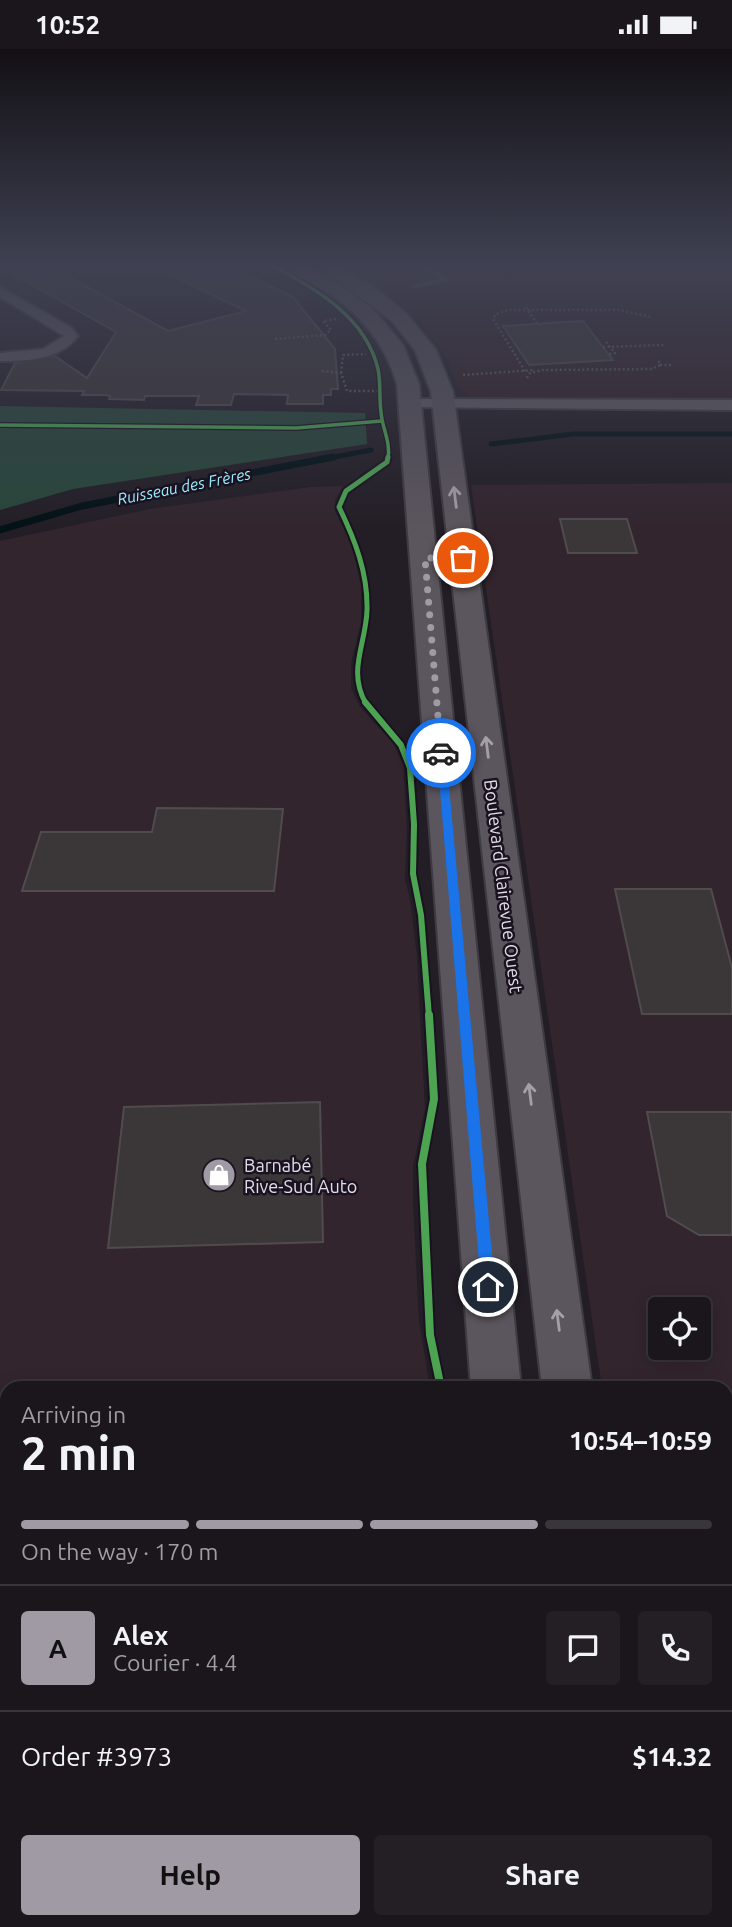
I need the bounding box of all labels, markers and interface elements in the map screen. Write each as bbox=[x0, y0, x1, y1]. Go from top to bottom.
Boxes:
text: 10:52 bbox=[35, 10, 100, 39]
water label: Ruisseau des Frères bbox=[116, 464, 253, 508]
one-way arrow bbox=[449, 486, 462, 509]
pin bbox=[433, 528, 493, 588]
icon: bag bbox=[444, 539, 482, 577]
courier bbox=[406, 718, 476, 788]
icon: car bbox=[422, 734, 460, 772]
one-way arrow bbox=[480, 736, 493, 759]
street label: Boulevard Clairevue Ouest bbox=[481, 778, 527, 994]
one-way arrow bbox=[524, 1083, 537, 1106]
place label: Barnabé Rive-Sud Auto bbox=[244, 1155, 357, 1196]
shop icon: Barnabé Rive-Sud Auto bbox=[200, 1156, 238, 1194]
pin bbox=[458, 1257, 518, 1317]
icon: home bbox=[469, 1268, 507, 1306]
map controls bbox=[648, 1297, 711, 1360]
button: locate bbox=[648, 1297, 711, 1360]
one-way arrow bbox=[552, 1309, 565, 1332]
text: Arriving in bbox=[21, 1402, 126, 1427]
text: 10:54–10:59 bbox=[569, 1426, 712, 1455]
text: 2 min bbox=[21, 1427, 137, 1479]
text: On the way · 170 m bbox=[21, 1539, 218, 1564]
button: chat bbox=[546, 1611, 620, 1685]
button: phone bbox=[638, 1611, 712, 1685]
text: Alex bbox=[113, 1621, 168, 1650]
text: A bbox=[49, 1634, 67, 1663]
text: Courier · 4.4 bbox=[113, 1650, 237, 1675]
text: Order #3973 bbox=[21, 1742, 172, 1771]
text: $14.32 bbox=[632, 1742, 712, 1771]
button: Help bbox=[21, 1835, 360, 1915]
button: Share bbox=[374, 1835, 712, 1915]

